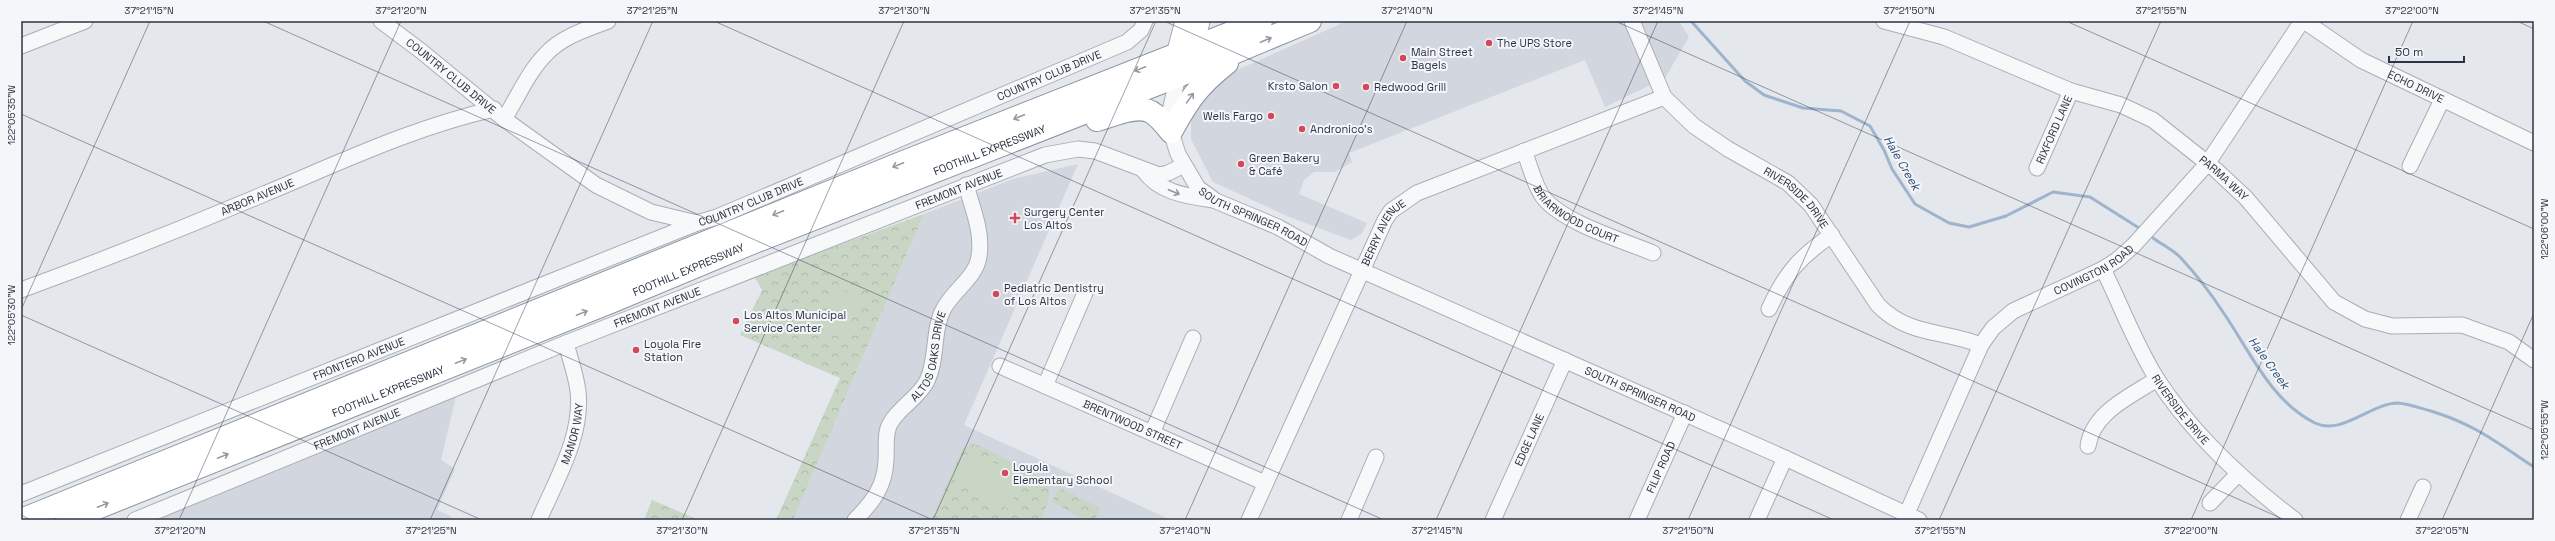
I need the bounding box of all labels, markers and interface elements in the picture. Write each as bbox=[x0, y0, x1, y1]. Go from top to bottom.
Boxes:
text: 37°21'15"N bbox=[124, 4, 174, 17]
text: 37°21'20"N bbox=[375, 4, 427, 17]
text: 37°21'25"N bbox=[626, 4, 678, 17]
text: 37°21'30"N bbox=[878, 4, 930, 17]
text: 37°21'35"N bbox=[1129, 4, 1181, 17]
text: 37°21'40"N bbox=[1381, 4, 1433, 17]
text: 37°21'45"N bbox=[1633, 4, 1683, 17]
text: 37°21'50"N bbox=[1883, 4, 1935, 17]
text: 37°21'55"N bbox=[2135, 4, 2187, 17]
text: 37°22'00"N bbox=[2385, 4, 2439, 17]
street label: COUNTRY CLUB DRIVE bbox=[403, 35, 499, 117]
one-way arrow bbox=[1259, 36, 1271, 43]
place label: The UPS Store bbox=[1497, 36, 1572, 50]
marker: The UPS Store bbox=[1484, 38, 1494, 48]
scale bar bbox=[2389, 38, 2464, 64]
text: 50 m bbox=[2395, 44, 2423, 60]
place label: Main Street Bagels bbox=[1411, 45, 1473, 72]
street label: COUNTRY CLUB DRIVE bbox=[995, 47, 1103, 104]
marker: Main Street Bagels bbox=[1398, 53, 1408, 63]
one-way arrow bbox=[1135, 66, 1147, 74]
street label: ECHO DRIVE bbox=[2386, 67, 2446, 106]
place label: Krsto Salon bbox=[1268, 79, 1328, 93]
place label: Redwood Grill bbox=[1374, 80, 1446, 94]
marker: Krsto Salon bbox=[1331, 81, 1341, 91]
marker: Redwood Grill bbox=[1361, 82, 1371, 92]
text: 122°05'35"W bbox=[5, 85, 18, 145]
one-way arrow bbox=[1186, 93, 1194, 104]
street label: RIXFORD LANE bbox=[2033, 93, 2075, 166]
place label: Wells Fargo bbox=[1203, 109, 1263, 123]
marker: Wells Fargo bbox=[1266, 111, 1276, 121]
one-way arrow bbox=[1014, 114, 1026, 121]
street label: FOOTHILL EXPRESSWAY bbox=[931, 121, 1048, 178]
place label: Andronico’s bbox=[1310, 122, 1373, 136]
marker: Andronico’s bbox=[1297, 124, 1307, 134]
water label: Hale Creek bbox=[1880, 133, 1925, 195]
place label: Green Bakery & Café bbox=[1249, 151, 1319, 178]
street label: PARMA WAY bbox=[2196, 152, 2252, 204]
marker: Green Bakery & Café bbox=[1236, 159, 1246, 169]
one-way arrow bbox=[893, 161, 905, 169]
street label: RIVERSIDE DRIVE bbox=[1761, 164, 1832, 231]
street label: FREMONT AVENUE bbox=[913, 165, 1004, 212]
street label: COUNTRY CLUB DRIVE bbox=[697, 174, 805, 229]
street label: ARBOR AVENUE bbox=[218, 175, 296, 218]
street label: BRIARWOOD COURT bbox=[1530, 183, 1621, 246]
street label: SOUTH SPRINGER ROAD bbox=[1196, 184, 1310, 249]
one-way arrow bbox=[1167, 189, 1179, 196]
street label: BERRY AVENUE bbox=[1358, 196, 1408, 268]
text: 122°06'00"W bbox=[2538, 198, 2551, 259]
place label: Surgery Center Los Altos bbox=[1024, 205, 1104, 232]
one-way arrow bbox=[772, 210, 784, 218]
marker: Surgery Center Los Altos bbox=[1009, 212, 1021, 224]
street label: FOOTHILL EXPRESSWAY bbox=[630, 240, 747, 299]
street label: COVINGTON ROAD bbox=[2051, 242, 2137, 298]
place label: Pediatric Dentistry of Los Altos bbox=[1004, 281, 1104, 308]
street label: FREMONT AVENUE bbox=[612, 284, 703, 331]
text: 122°05'30"W bbox=[5, 285, 18, 345]
marker: Pediatric Dentistry of Los Altos bbox=[991, 289, 1001, 299]
place label: Los Altos Municipal Service Center bbox=[744, 308, 846, 335]
one-way arrow bbox=[575, 309, 587, 317]
street label: ALTOS OAKS DRIVE bbox=[907, 309, 949, 404]
marker: Los Altos Municipal Service Center bbox=[731, 316, 741, 326]
street label: FRONTERO AVENUE bbox=[311, 334, 407, 383]
water label: Hale Creek bbox=[2245, 334, 2294, 393]
place label: Loyola Fire Station bbox=[644, 337, 701, 364]
marker: Loyola Fire Station bbox=[631, 345, 641, 355]
one-way arrow bbox=[454, 357, 466, 365]
street label: FOOTHILL EXPRESSWAY bbox=[330, 362, 447, 420]
street label: SOUTH SPRINGER ROAD bbox=[1583, 363, 1698, 425]
street label: RIVERSIDE DRIVE bbox=[2149, 372, 2212, 447]
street label: BRENTWOOD STREET bbox=[1081, 397, 1185, 453]
text: 122°05'55"W bbox=[2538, 400, 2551, 460]
street label: MANOR WAY bbox=[558, 402, 586, 466]
street label: FREMONT AVENUE bbox=[312, 405, 402, 453]
street label: EDGE LANE bbox=[1511, 411, 1547, 468]
street label: FILIP ROAD bbox=[1643, 439, 1678, 495]
one-way arrow bbox=[217, 452, 229, 460]
place label: Loyola Elementary School bbox=[1013, 460, 1112, 487]
marker: Loyola Elementary School bbox=[1000, 468, 1010, 478]
one-way arrow bbox=[96, 501, 108, 509]
text: 37°21'20"N bbox=[154, 524, 206, 537]
text: 37°21'25"N bbox=[405, 524, 457, 537]
text: 37°21'30"N bbox=[656, 524, 708, 537]
text: 37°21'35"N bbox=[908, 524, 960, 537]
text: 37°21'40"N bbox=[1159, 524, 1211, 537]
text: 37°21'45"N bbox=[1412, 524, 1462, 537]
text: 37°21'50"N bbox=[1662, 524, 1714, 537]
text: 37°21'55"N bbox=[1914, 524, 1966, 537]
text: 37°22'00"N bbox=[2164, 524, 2218, 537]
text: 37°22'05"N bbox=[2415, 524, 2469, 537]

